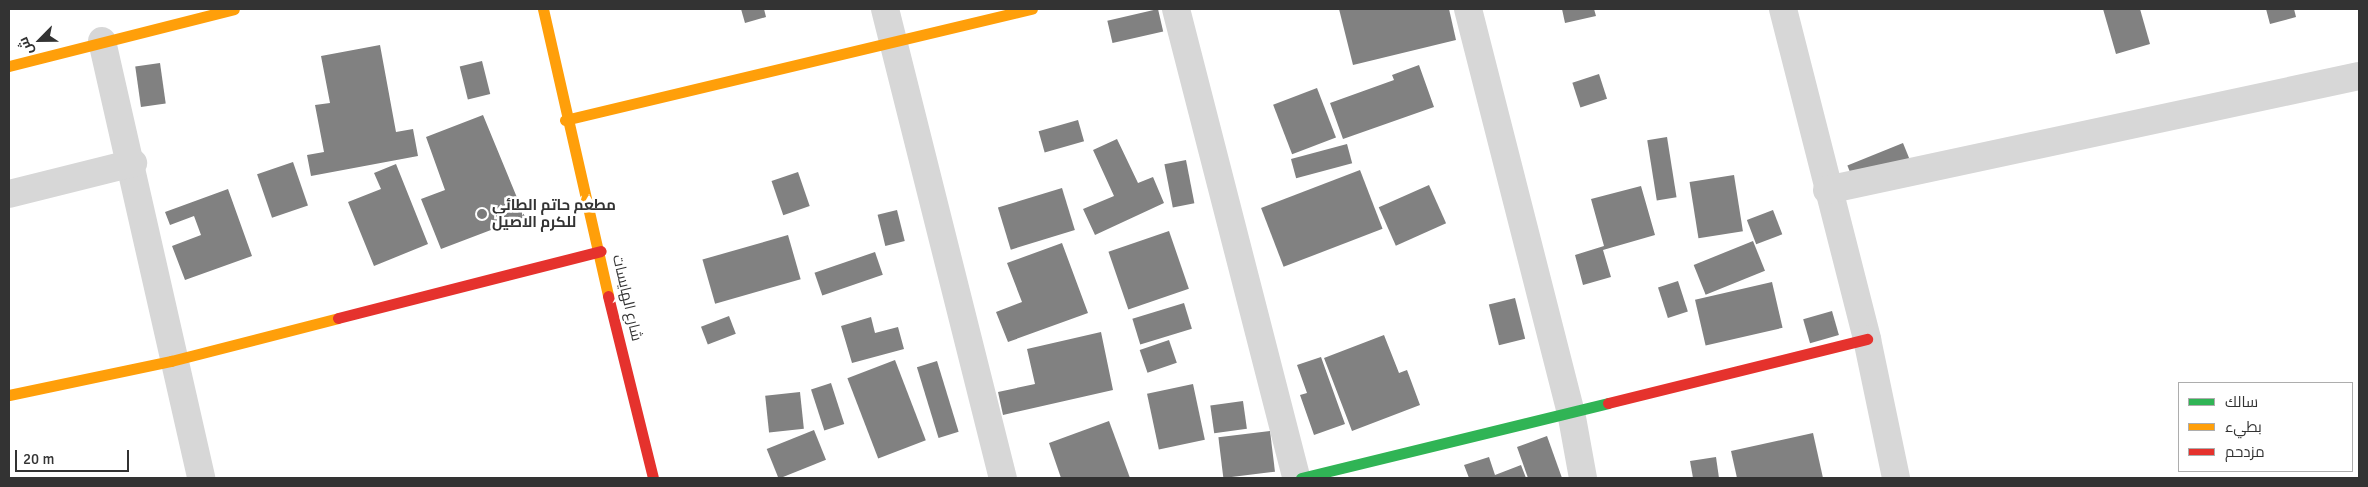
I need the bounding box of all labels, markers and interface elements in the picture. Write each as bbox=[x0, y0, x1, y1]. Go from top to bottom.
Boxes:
north arrow bbox=[15, 15, 65, 65]
text: ش bbox=[14, 34, 37, 58]
place label: مطعم حاتم الطائي للكرم الاصيل bbox=[492, 196, 616, 231]
marker: مطعم حاتم الطائي للكرم الاصيل bbox=[476, 208, 488, 220]
street label: شارع الهايسات bbox=[608, 253, 646, 343]
legend bbox=[2178, 382, 2353, 472]
text: سالك bbox=[2225, 393, 2258, 411]
text: بطيء bbox=[2225, 418, 2262, 436]
scale bar bbox=[18, 440, 131, 472]
text: مزدحم bbox=[2225, 443, 2265, 461]
text: 20 m bbox=[23, 450, 54, 468]

